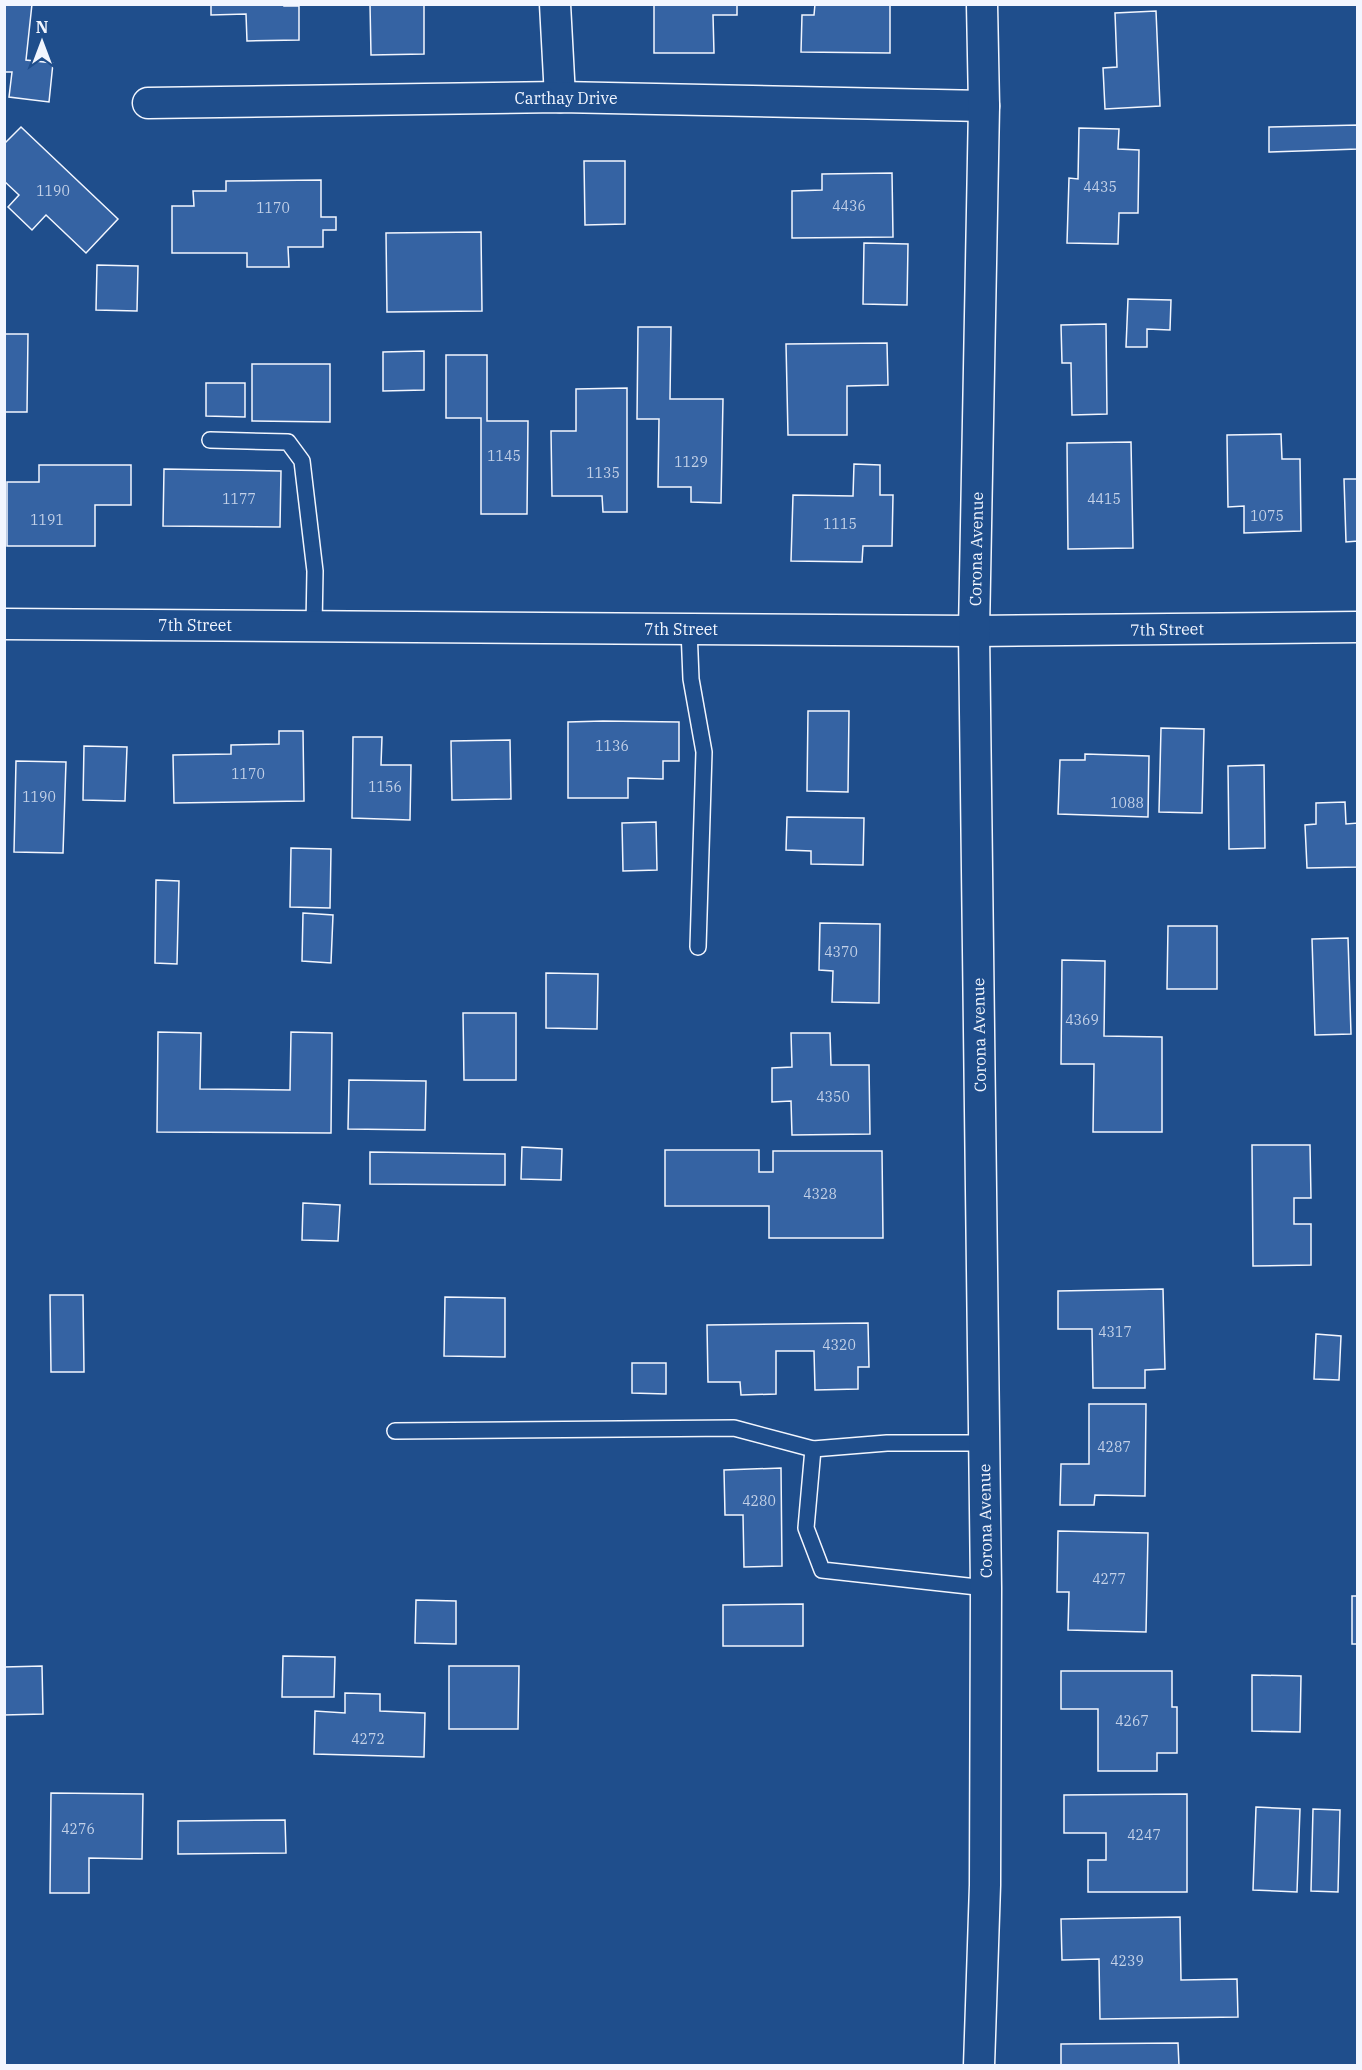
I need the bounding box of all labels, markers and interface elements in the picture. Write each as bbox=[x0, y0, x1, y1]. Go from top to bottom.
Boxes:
north arrow bbox=[12, 12, 72, 72]
text: N bbox=[36, 17, 48, 37]
street label: Carthay Drive bbox=[514, 88, 618, 108]
house number: 4435 bbox=[1083, 178, 1117, 196]
house number: 1190 bbox=[36, 182, 70, 200]
house number: 4436 bbox=[832, 197, 866, 215]
house number: 1170 bbox=[256, 199, 290, 217]
house number: 1145 bbox=[487, 447, 521, 465]
house number: 1129 bbox=[674, 453, 708, 471]
house number: 1135 bbox=[586, 464, 620, 482]
house number: 1177 bbox=[222, 490, 256, 508]
house number: 4415 bbox=[1087, 490, 1121, 508]
street label: Corona Avenue bbox=[965, 492, 987, 606]
house number: 1075 bbox=[1250, 507, 1284, 525]
house number: 1191 bbox=[30, 511, 64, 529]
house number: 1115 bbox=[823, 515, 857, 533]
street label: 7th Street bbox=[158, 615, 232, 635]
street label: 7th Street bbox=[1130, 618, 1204, 640]
street label: 7th Street bbox=[644, 619, 718, 639]
house number: 1136 bbox=[595, 737, 629, 755]
house number: 1170 bbox=[231, 765, 265, 783]
house number: 1156 bbox=[368, 778, 402, 796]
house number: 1190 bbox=[22, 788, 56, 806]
house number: 1088 bbox=[1110, 794, 1144, 812]
house number: 4370 bbox=[824, 943, 858, 961]
street label: Corona Avenue bbox=[968, 978, 990, 1092]
house number: 4369 bbox=[1065, 1011, 1099, 1029]
house number: 4350 bbox=[816, 1088, 850, 1106]
house number: 4328 bbox=[803, 1185, 837, 1203]
house number: 4317 bbox=[1098, 1323, 1132, 1341]
house number: 4320 bbox=[822, 1336, 856, 1354]
house number: 4287 bbox=[1097, 1438, 1131, 1456]
street label: Corona Avenue bbox=[974, 1464, 996, 1578]
house number: 4280 bbox=[742, 1492, 776, 1510]
house number: 4277 bbox=[1092, 1570, 1126, 1588]
house number: 4267 bbox=[1115, 1712, 1149, 1730]
house number: 4272 bbox=[351, 1730, 385, 1748]
house number: 4276 bbox=[61, 1820, 95, 1838]
house number: 4247 bbox=[1127, 1826, 1161, 1844]
house number: 4239 bbox=[1110, 1952, 1144, 1970]

